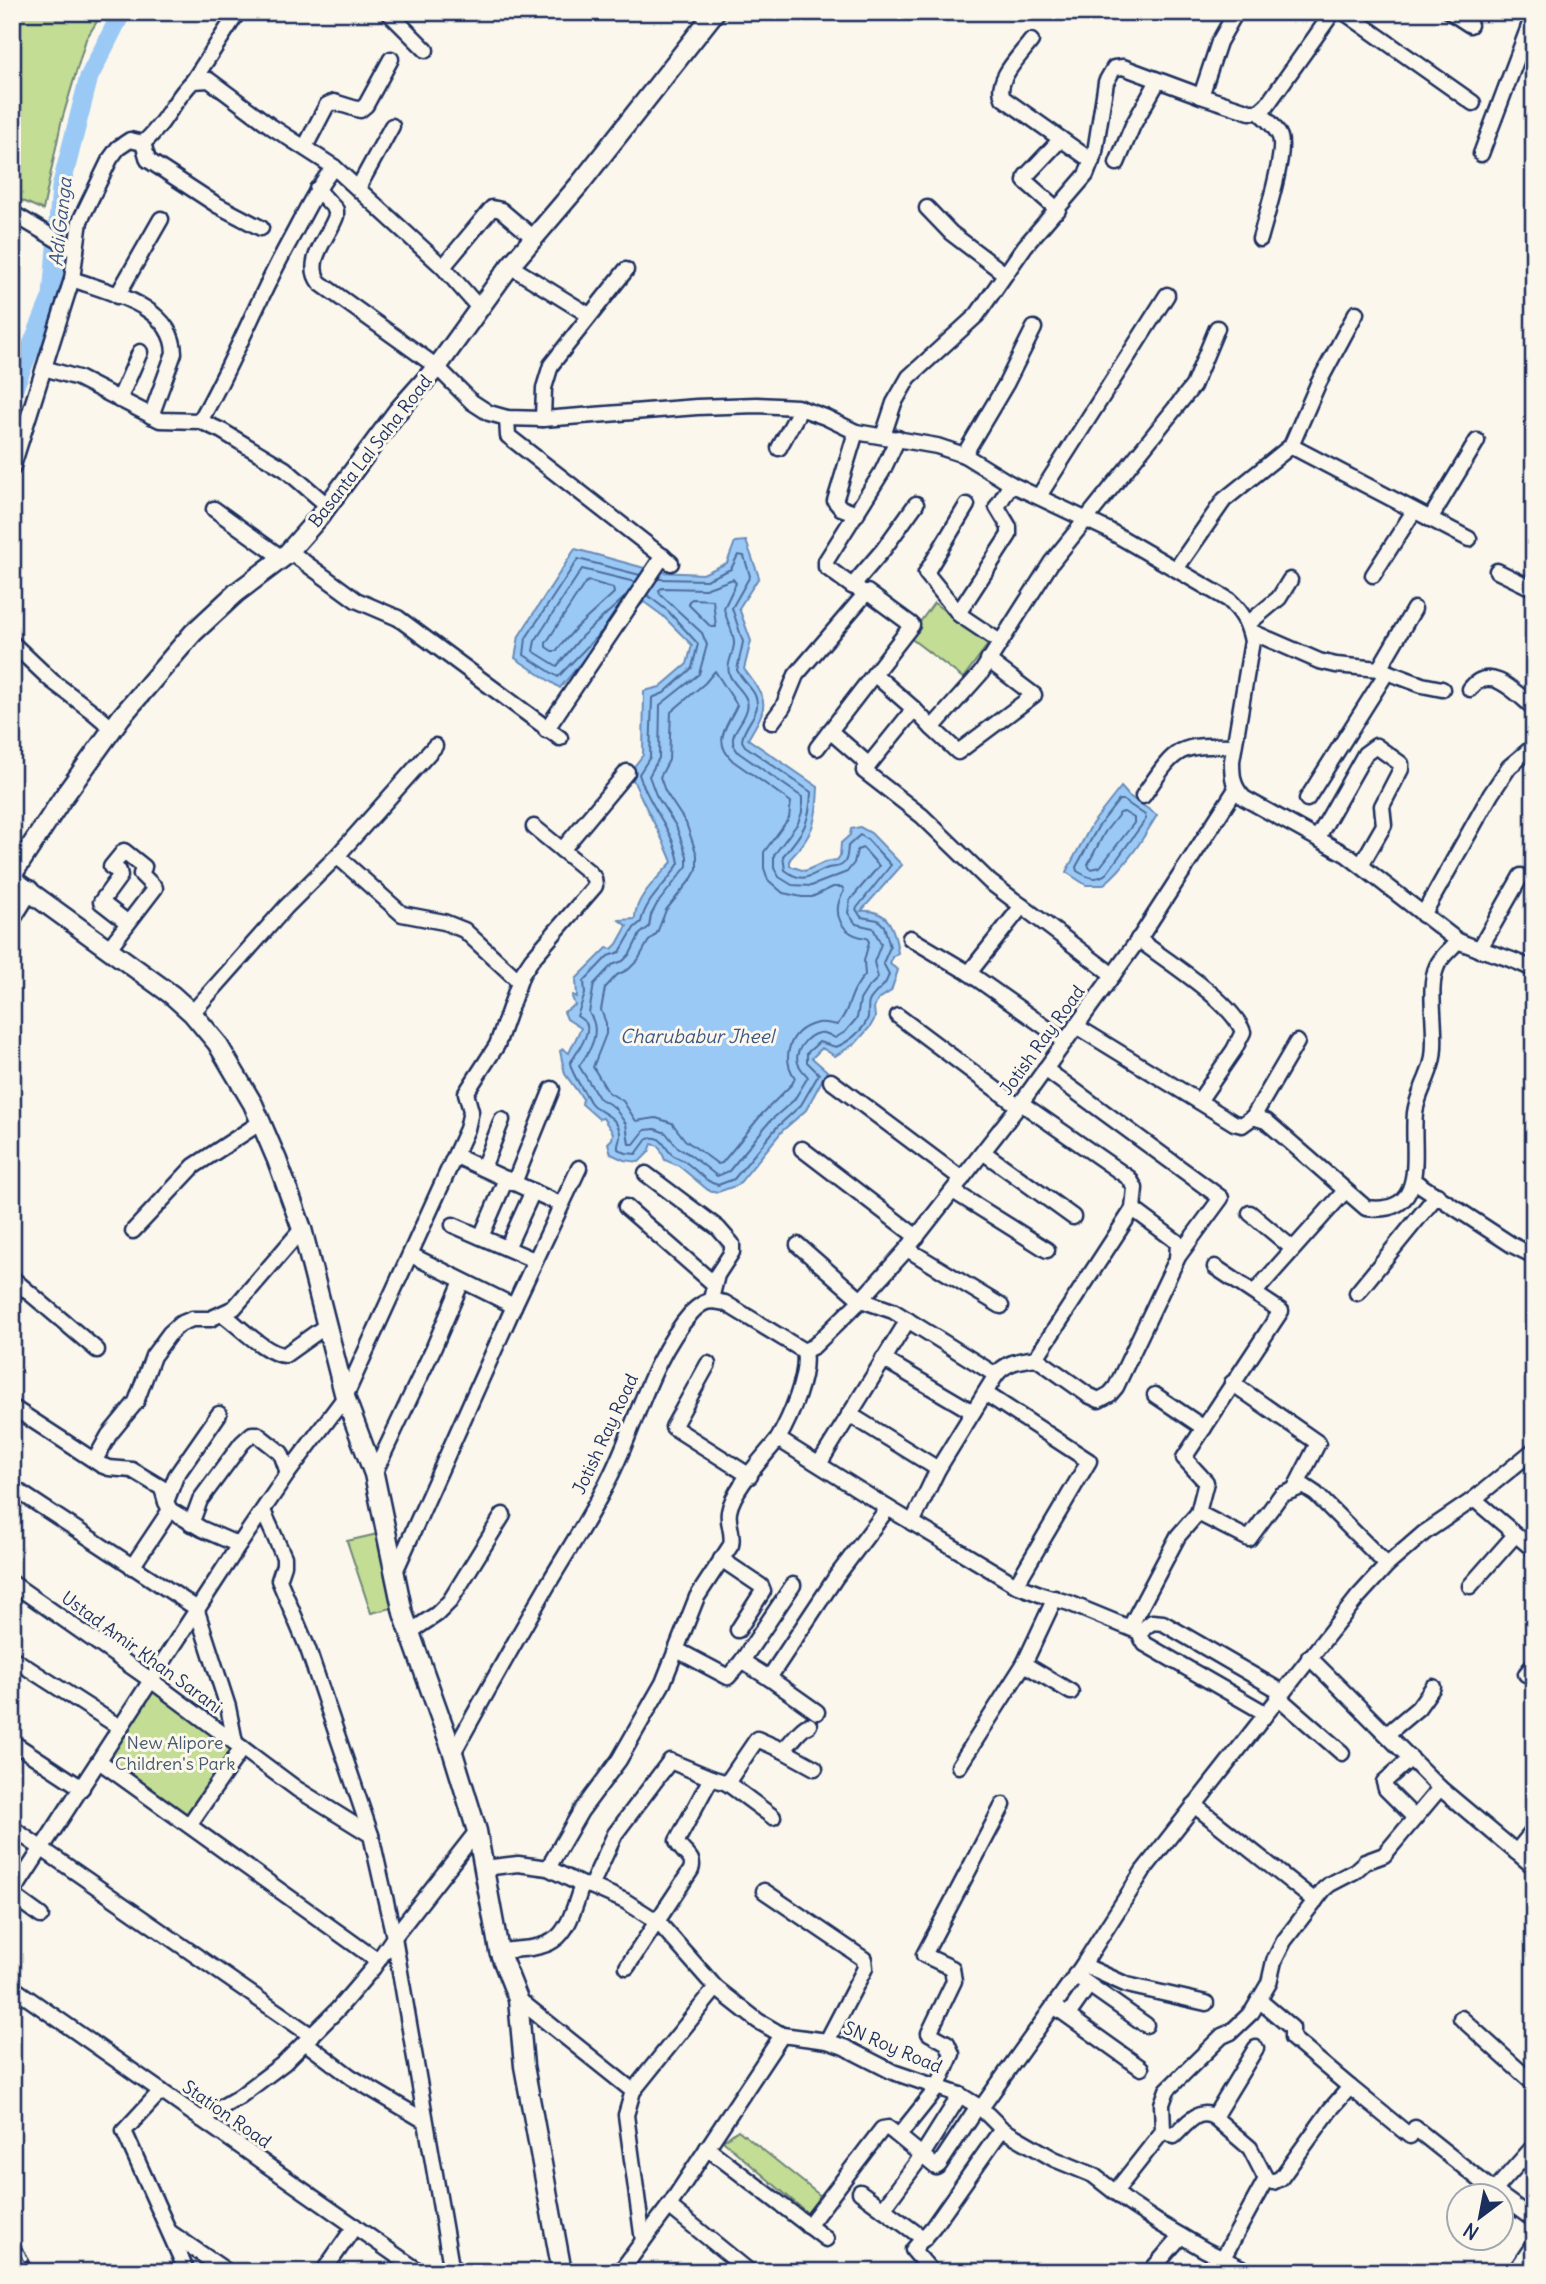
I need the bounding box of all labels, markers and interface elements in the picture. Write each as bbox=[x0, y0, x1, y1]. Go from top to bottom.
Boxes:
water label: Adi Ganga bbox=[43, 175, 77, 268]
street label: Basanta Lal Saha Road bbox=[303, 370, 437, 532]
street label: Jotish Ray Road bbox=[994, 980, 1090, 1099]
water label: Charubabur Jheel bbox=[620, 1024, 777, 1048]
street label: Jotish Ray Road bbox=[567, 1370, 643, 1498]
street label: Ustad Amir Khan Sarani bbox=[57, 1586, 227, 1718]
park label: New Alipore Children's Park bbox=[115, 1731, 235, 1775]
street label: SN Roy Road bbox=[840, 2016, 946, 2078]
street label: Station Road bbox=[178, 2075, 276, 2153]
north arrow bbox=[1444, 2182, 1514, 2252]
text: N bbox=[1459, 2218, 1483, 2245]

